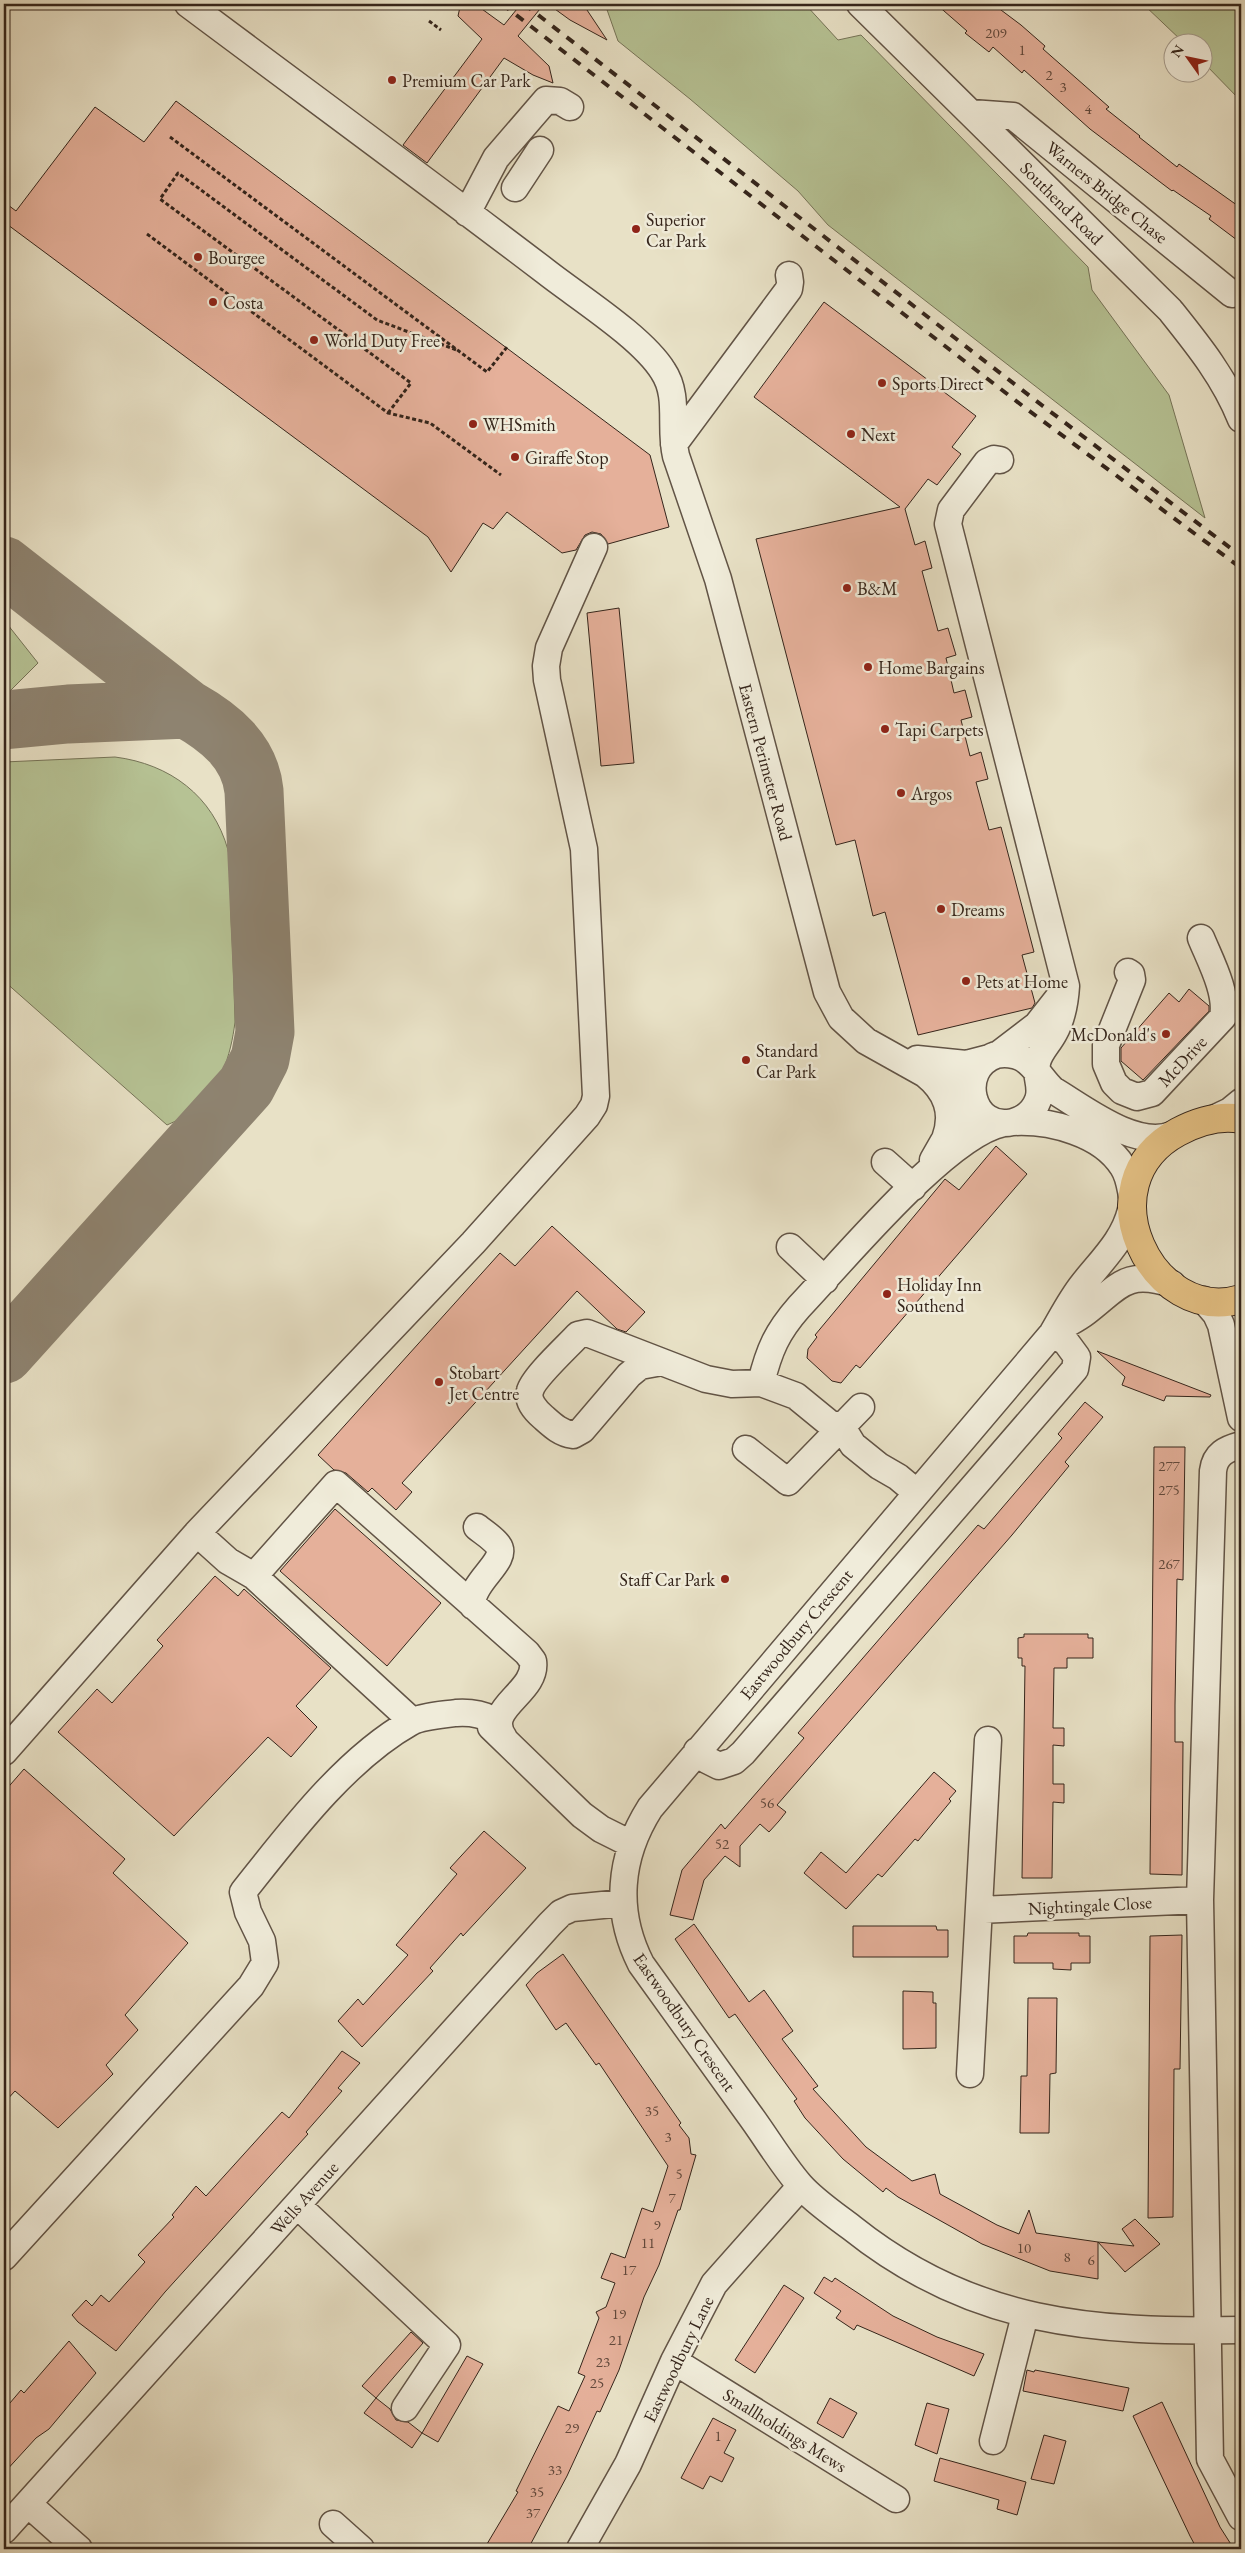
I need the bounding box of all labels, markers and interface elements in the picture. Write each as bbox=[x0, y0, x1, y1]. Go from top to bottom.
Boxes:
house number: 209 bbox=[985, 23, 1007, 42]
north arrow bbox=[1162, 32, 1212, 82]
house number: 1 bbox=[1018, 40, 1026, 59]
text: N bbox=[1166, 41, 1188, 61]
house number: 2 bbox=[1045, 65, 1053, 84]
place label: Premium Car Park bbox=[402, 69, 531, 92]
marker: Premium Car Park bbox=[386, 74, 398, 86]
house number: 3 bbox=[1059, 77, 1067, 96]
house number: 4 bbox=[1084, 99, 1092, 118]
street label: Warners Bridge Chase bbox=[1041, 136, 1173, 248]
street label: Southend Road bbox=[1015, 156, 1109, 250]
place label: Superior Car Park bbox=[646, 208, 707, 252]
marker: Superior Car Park bbox=[630, 223, 642, 235]
place label: Bourgee bbox=[208, 246, 265, 269]
marker: Bourgee bbox=[192, 251, 204, 263]
place label: Costa bbox=[223, 291, 264, 314]
marker: Costa bbox=[207, 296, 219, 308]
place label: World Duty Free bbox=[324, 329, 440, 352]
marker: World Duty Free bbox=[308, 334, 320, 346]
place label: Sports Direct bbox=[892, 372, 984, 395]
marker: Sports Direct bbox=[876, 377, 888, 389]
place label: WHSmith bbox=[483, 413, 556, 436]
marker: WHSmith bbox=[467, 418, 479, 430]
place label: Next bbox=[861, 423, 896, 446]
marker: Next bbox=[845, 428, 857, 440]
place label: Giraffe Stop bbox=[525, 446, 609, 469]
marker: Giraffe Stop bbox=[509, 451, 521, 463]
place label: B&M bbox=[857, 577, 897, 600]
marker: B&M bbox=[841, 582, 853, 594]
place label: Home Bargains bbox=[878, 656, 985, 679]
marker: Home Bargains bbox=[862, 661, 874, 673]
street label: Eastern Perimeter Road bbox=[734, 681, 798, 844]
place label: Tapi Carpets bbox=[895, 718, 984, 741]
marker: Tapi Carpets bbox=[879, 723, 891, 735]
place label: Argos bbox=[910, 782, 952, 805]
marker: Argos bbox=[895, 787, 907, 799]
place label: Dreams bbox=[951, 898, 1005, 921]
marker: Dreams bbox=[935, 903, 947, 915]
place label: Pets at Home bbox=[976, 970, 1068, 993]
marker: Pets at Home bbox=[960, 975, 972, 987]
place label: McDonald's bbox=[1071, 1023, 1156, 1046]
marker: McDonald's bbox=[1160, 1028, 1172, 1040]
street label: McDrive bbox=[1153, 1031, 1211, 1091]
place label: Standard Car Park bbox=[756, 1039, 819, 1083]
marker: Standard Car Park bbox=[740, 1054, 752, 1066]
place label: Holiday Inn Southend bbox=[897, 1273, 982, 1317]
marker: Holiday Inn Southend bbox=[881, 1288, 893, 1300]
place label: Stobart Jet Centre bbox=[447, 1361, 519, 1405]
marker: Stobart Jet Centre bbox=[433, 1376, 445, 1388]
house number: 277 bbox=[1158, 1456, 1181, 1475]
house number: 275 bbox=[1158, 1480, 1180, 1499]
house number: 267 bbox=[1158, 1554, 1181, 1573]
street label: Eastwoodbury Crescent bbox=[734, 1563, 858, 1704]
place label: Staff Car Park bbox=[620, 1568, 716, 1591]
marker: Staff Car Park bbox=[719, 1573, 731, 1585]
house number: 56 bbox=[760, 1793, 774, 1812]
house number: 52 bbox=[715, 1834, 730, 1853]
street label: Nightingale Close bbox=[1027, 1890, 1153, 1920]
street label: Eastwoodbury Crescent bbox=[628, 1948, 742, 2096]
house number: 35 bbox=[645, 2101, 659, 2120]
house number: 3 bbox=[664, 2127, 672, 2146]
street label: Wells Avenue bbox=[265, 2156, 343, 2240]
house number: 5 bbox=[675, 2164, 683, 2183]
house number: 7 bbox=[668, 2188, 676, 2207]
house number: 9 bbox=[653, 2215, 661, 2234]
house number: 11 bbox=[641, 2233, 655, 2252]
house number: 10 bbox=[1017, 2238, 1031, 2257]
house number: 8 bbox=[1063, 2247, 1071, 2266]
house number: 6 bbox=[1087, 2250, 1095, 2269]
house number: 17 bbox=[622, 2260, 637, 2279]
street label: Eastwoodbury Lane bbox=[637, 2292, 719, 2426]
house number: 19 bbox=[612, 2304, 626, 2323]
house number: 21 bbox=[609, 2330, 623, 2349]
house number: 23 bbox=[596, 2352, 610, 2371]
house number: 25 bbox=[590, 2373, 604, 2392]
street label: Smallholdings Mews bbox=[719, 2383, 851, 2477]
house number: 29 bbox=[565, 2418, 579, 2437]
house number: 1 bbox=[714, 2426, 722, 2445]
house number: 33 bbox=[548, 2460, 562, 2479]
house number: 35 bbox=[530, 2482, 544, 2501]
house number: 37 bbox=[526, 2503, 541, 2522]

